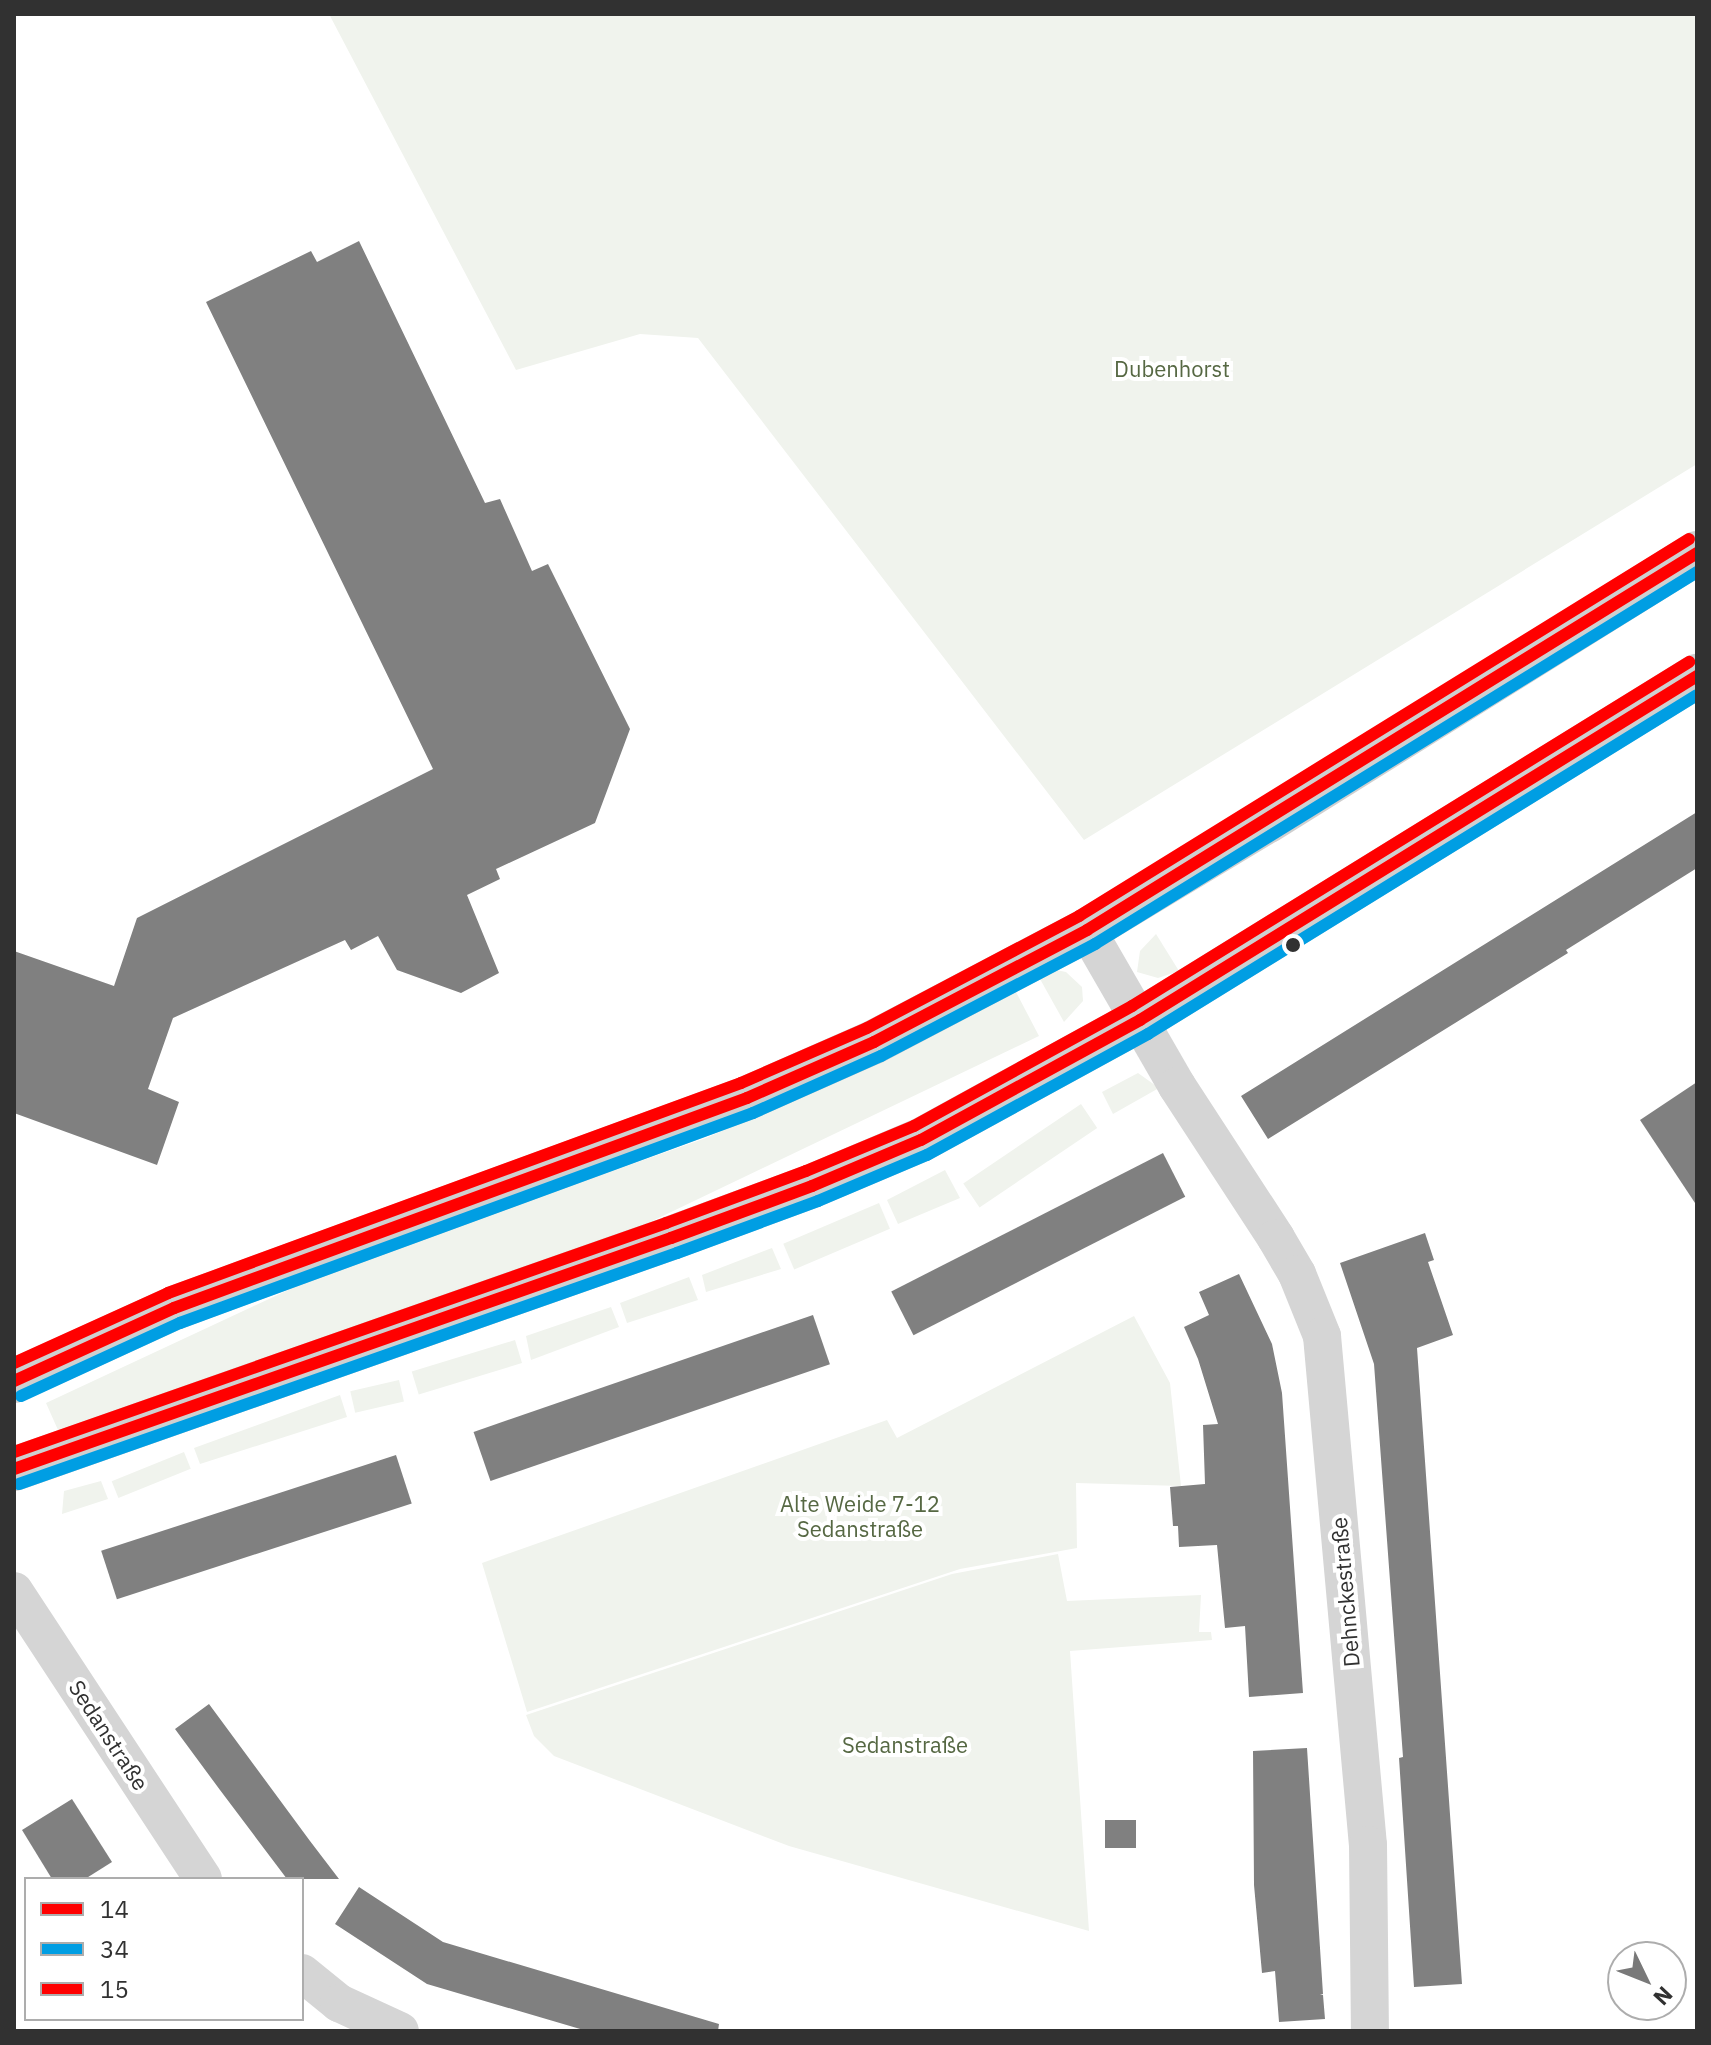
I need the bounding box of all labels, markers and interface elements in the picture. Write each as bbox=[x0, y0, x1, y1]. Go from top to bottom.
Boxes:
park label: Dubenhorst bbox=[1114, 356, 1230, 382]
unlabelled marker bbox=[1285, 937, 1301, 953]
park label: Alte Weide 7-12 Sedanstraße bbox=[780, 1490, 940, 1542]
street label: Dehnckestraße bbox=[1325, 1516, 1365, 1668]
street label: Sedanstraße bbox=[64, 1675, 154, 1795]
park label: Sedanstraße bbox=[842, 1732, 968, 1758]
legend bbox=[24, 1877, 304, 2021]
text: 14 bbox=[100, 1893, 129, 1925]
text: 34 bbox=[100, 1933, 129, 1965]
north arrow bbox=[1607, 1941, 1687, 2021]
text: 15 bbox=[100, 1973, 129, 2005]
text: N bbox=[1647, 1981, 1679, 2012]

